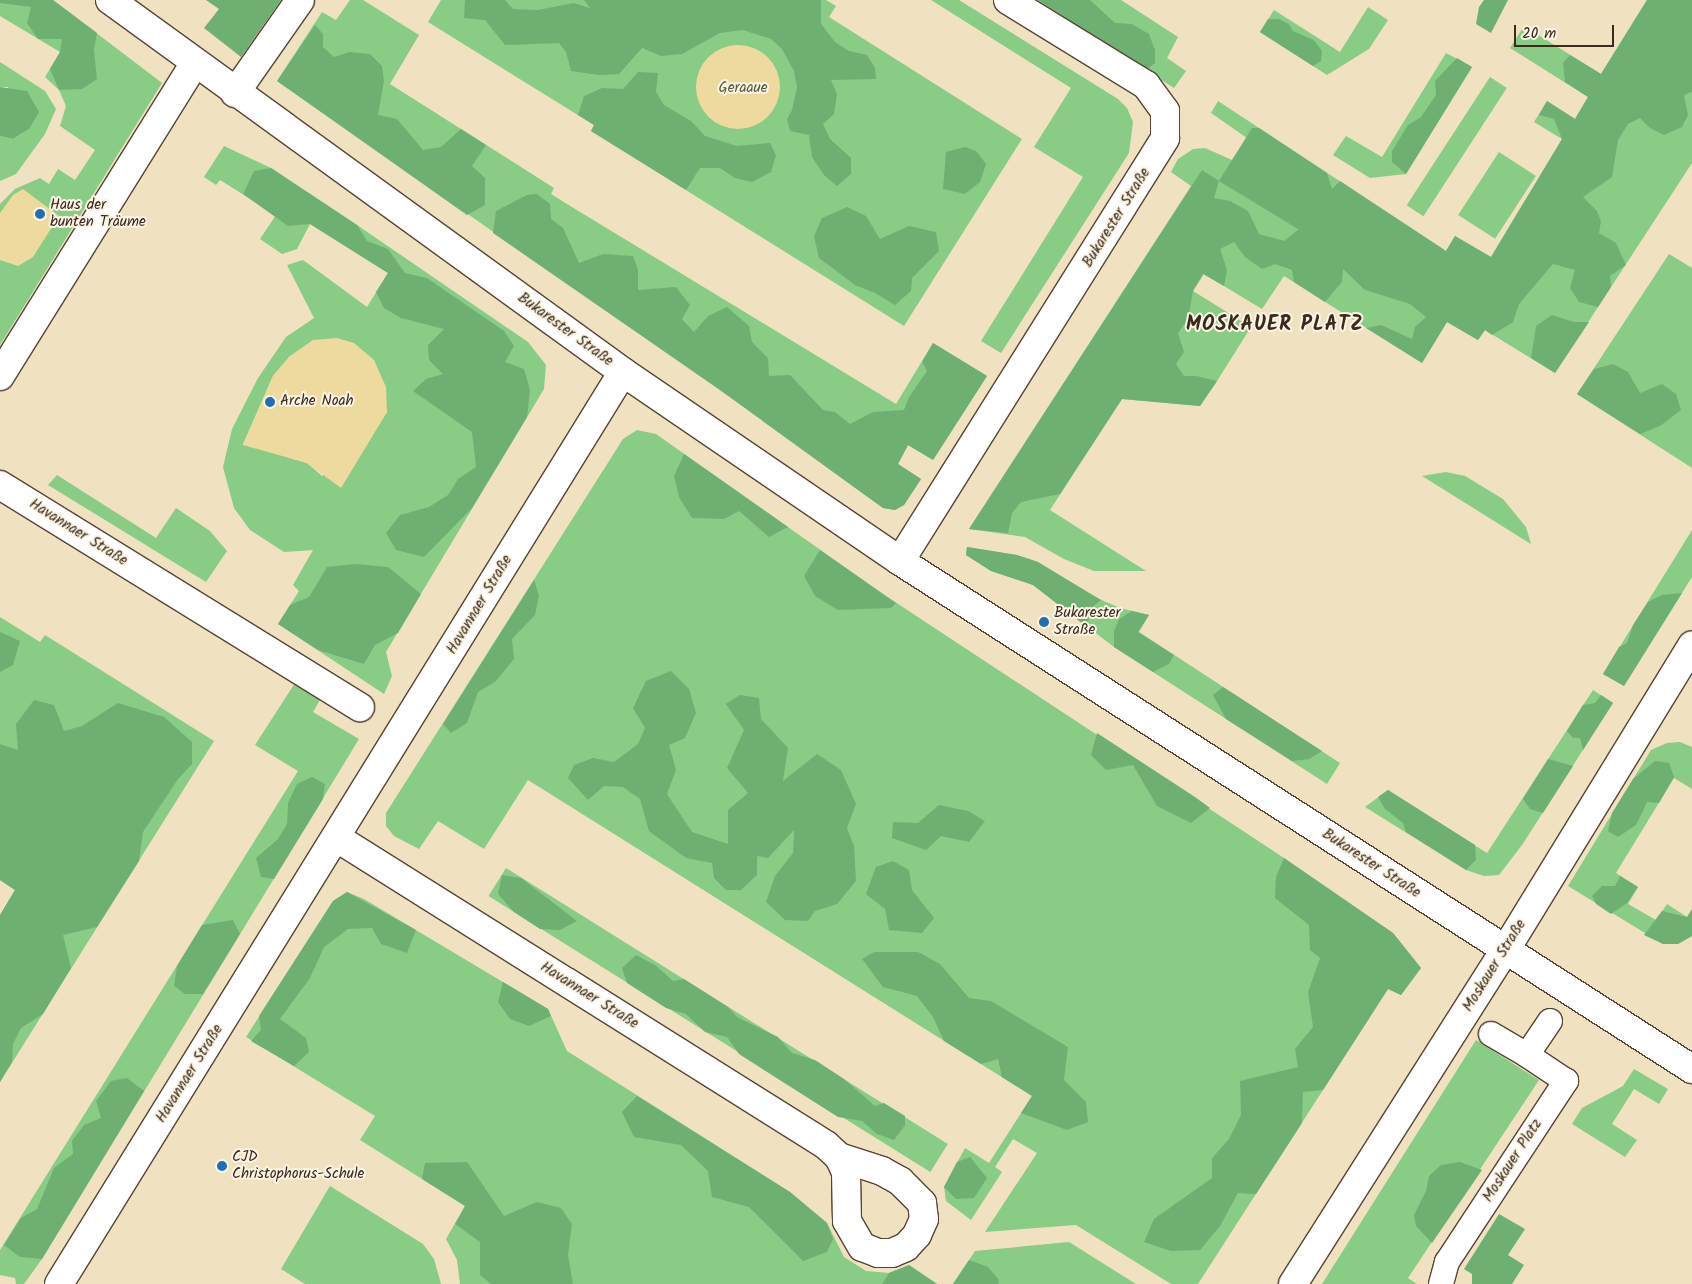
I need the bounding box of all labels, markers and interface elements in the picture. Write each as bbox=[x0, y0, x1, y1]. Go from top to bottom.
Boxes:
scale bar bbox=[1517, 15, 1617, 47]
text: 20 m bbox=[1522, 22, 1556, 46]
park label: Geraaue bbox=[719, 80, 767, 98]
street label: Bukarester Straße bbox=[1079, 165, 1155, 271]
place label: Haus der bunten Träume bbox=[50, 196, 146, 231]
marker: Haus der bunten Träume bbox=[34, 208, 46, 220]
street label: Bukarester Straße bbox=[514, 289, 616, 371]
district label: MOSKAUER PLATZ bbox=[1184, 313, 1366, 337]
place label: Arche Noah bbox=[280, 393, 354, 411]
marker: Arche Noah bbox=[264, 396, 276, 408]
street label: Havannaer Straße bbox=[26, 496, 130, 570]
street label: Havannaer Straße bbox=[443, 552, 517, 658]
place label: Bukarester Straße bbox=[1054, 604, 1120, 639]
marker: Bukarester Straße bbox=[1038, 616, 1050, 628]
street label: Bukarester Straße bbox=[1318, 825, 1424, 903]
street label: Moskauer Straße bbox=[1459, 917, 1531, 1015]
street label: Havannaer Straße bbox=[537, 959, 641, 1033]
street label: Havannaer Straße bbox=[153, 1022, 227, 1126]
street label: Moskauer Platz bbox=[1480, 1116, 1546, 1206]
place label: CJD Christophorus-Schule bbox=[232, 1148, 364, 1183]
marker: CJD Christophorus-Schule bbox=[216, 1160, 228, 1172]

